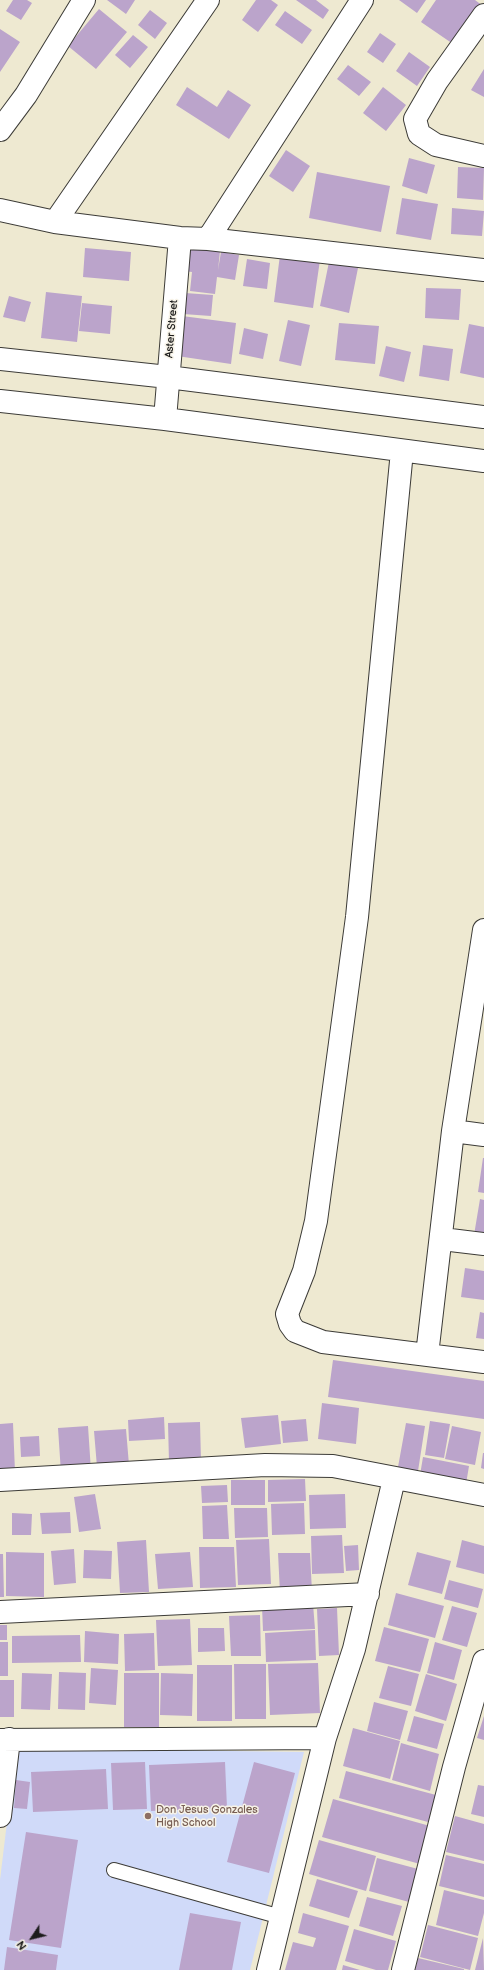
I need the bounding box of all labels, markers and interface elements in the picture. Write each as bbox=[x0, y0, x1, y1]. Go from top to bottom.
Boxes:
street label: Aster Street bbox=[163, 299, 181, 359]
place label: Don Jesus Gonzales High School bbox=[156, 1803, 258, 1829]
marker: Don Jesus Gonzales High School bbox=[143, 1811, 153, 1821]
north arrow bbox=[12, 1918, 52, 1958]
text: N bbox=[14, 1938, 29, 1952]

